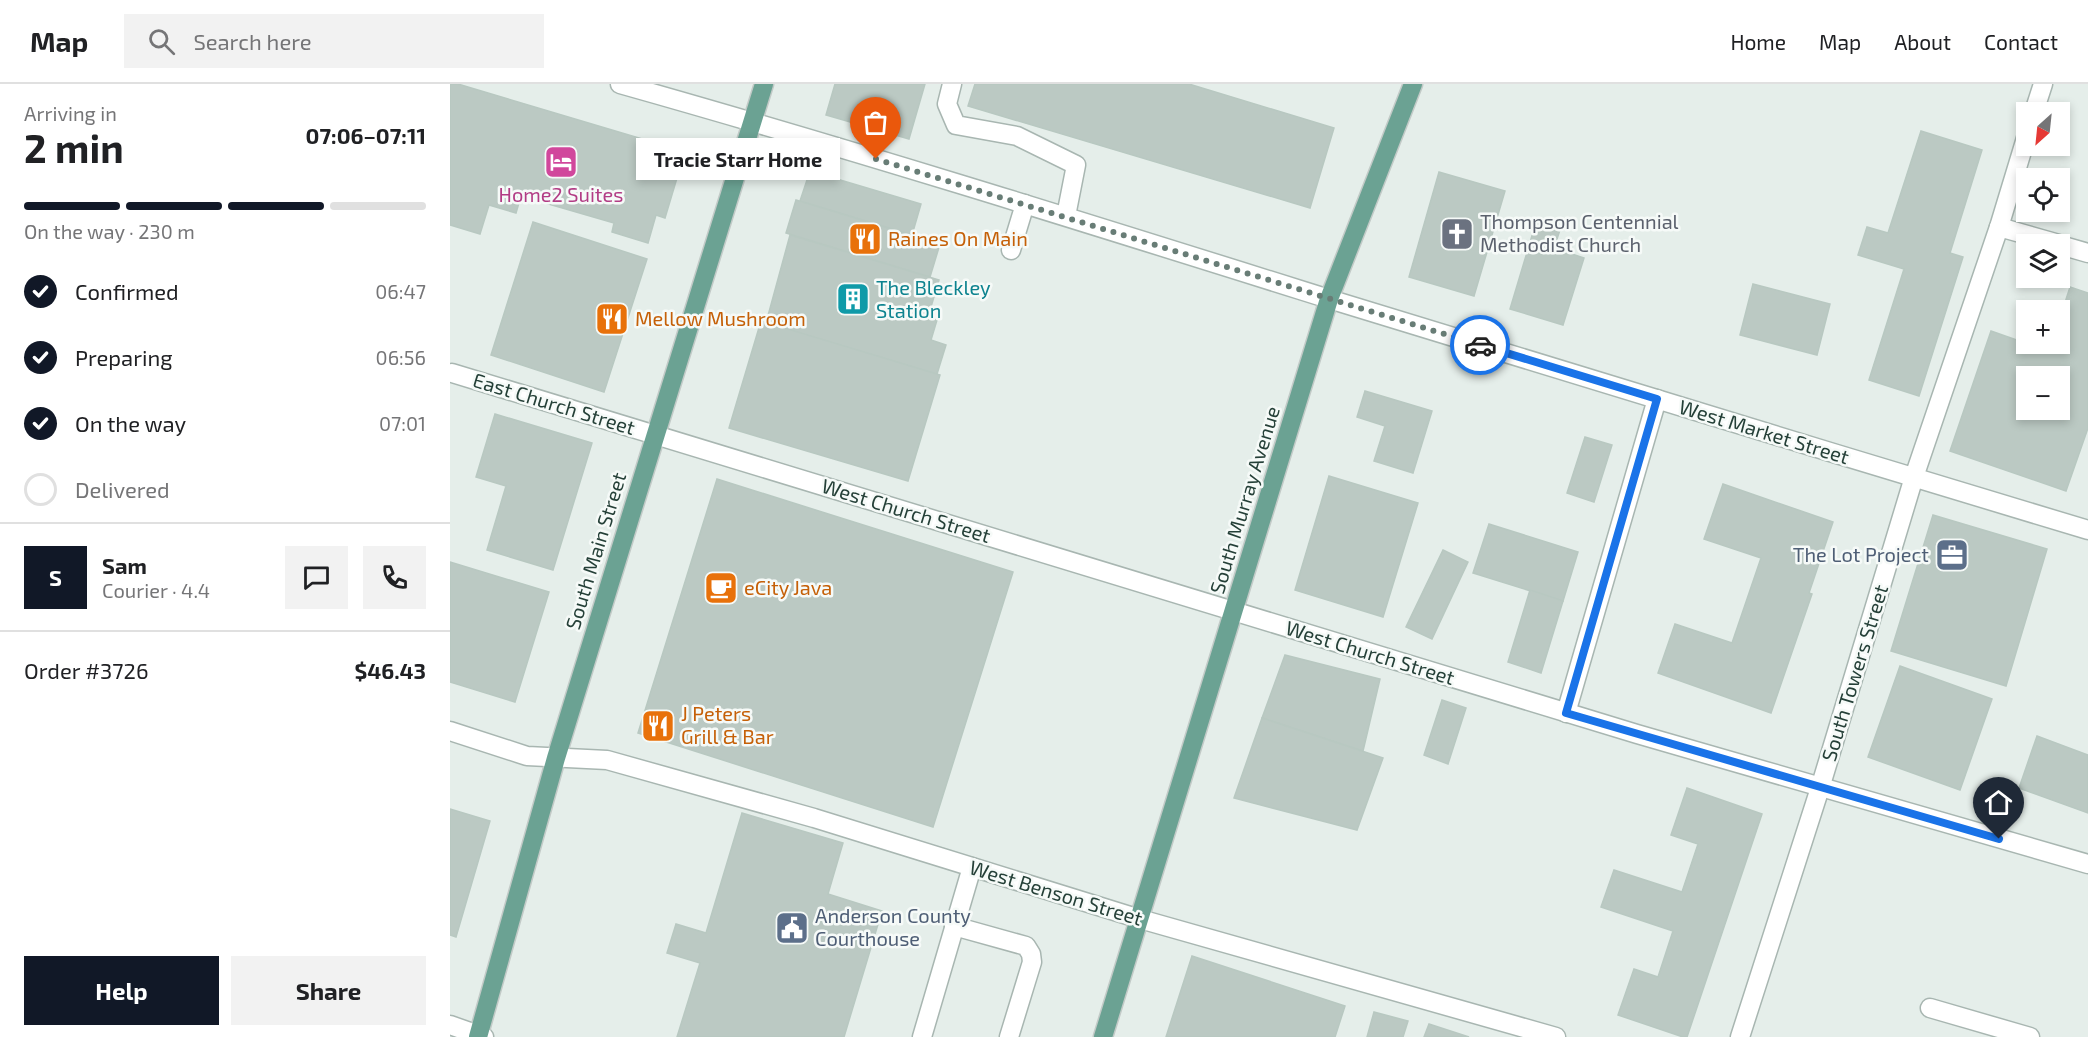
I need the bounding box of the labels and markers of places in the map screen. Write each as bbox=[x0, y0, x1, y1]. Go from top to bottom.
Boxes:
pin bbox=[850, 97, 901, 159]
callout: Tracie Starr Home bbox=[636, 138, 840, 180]
hotel icon: Home2 Suites bbox=[543, 144, 579, 180]
place label: Home2 Suites bbox=[499, 182, 623, 206]
place label: Thompson Centennial Methodist Church bbox=[1480, 209, 1679, 256]
church icon: Thompson Centennial Methodist Church bbox=[1439, 216, 1475, 252]
restaurant icon: Raines On Main bbox=[847, 221, 883, 257]
place label: Raines On Main bbox=[888, 226, 1028, 250]
place label: The Bleckley Station bbox=[876, 275, 991, 322]
building icon: The Bleckley Station bbox=[835, 281, 871, 317]
restaurant icon: Mellow Mushroom bbox=[594, 301, 630, 337]
place label: Mellow Mushroom bbox=[635, 306, 806, 330]
office icon: The Lot Project bbox=[1934, 537, 1970, 573]
place label: The Lot Project bbox=[1793, 542, 1929, 566]
cafe icon: eCity Java bbox=[703, 570, 739, 606]
place label: eCity Java bbox=[744, 575, 832, 599]
place label: J Peters Grill & Bar bbox=[681, 701, 774, 748]
restaurant icon: J Peters Grill & Bar bbox=[640, 708, 676, 744]
pin bbox=[1973, 777, 2024, 839]
place label: Anderson County Courthouse bbox=[815, 903, 971, 950]
public building icon: Anderson County Courthouse bbox=[774, 910, 810, 946]

